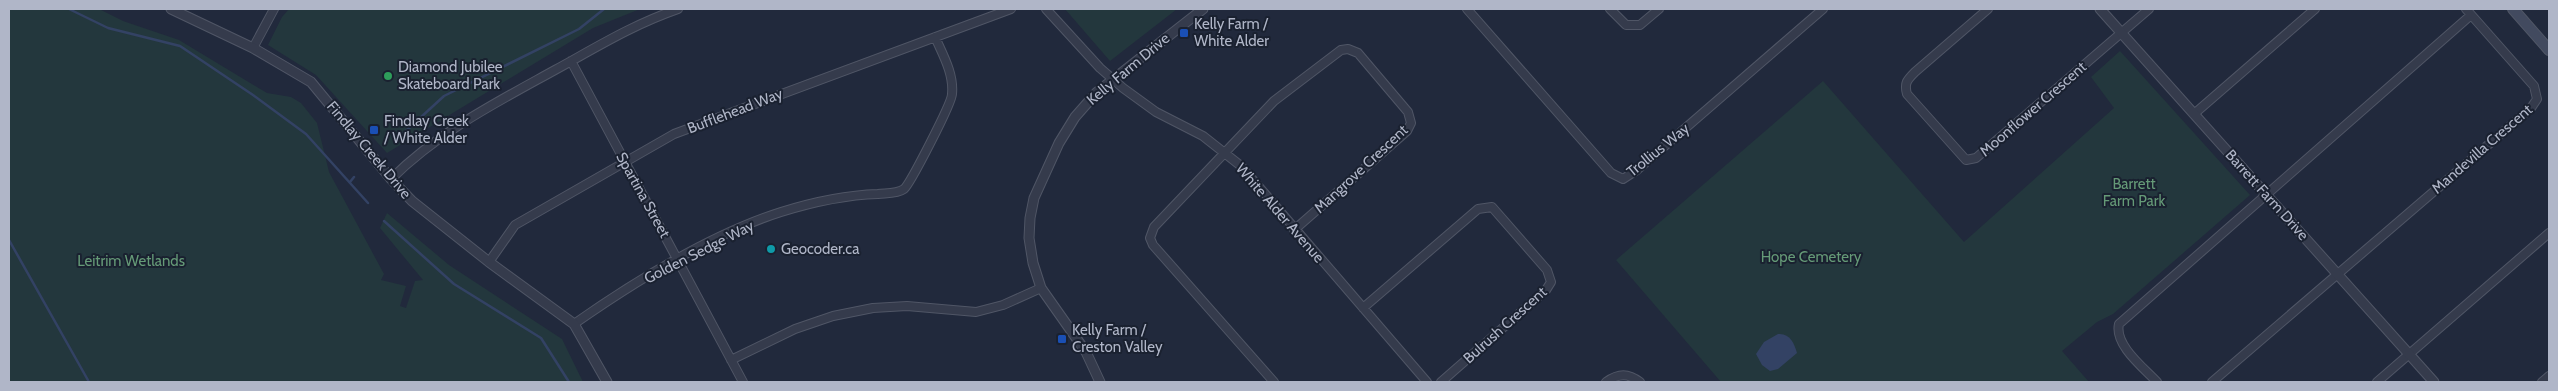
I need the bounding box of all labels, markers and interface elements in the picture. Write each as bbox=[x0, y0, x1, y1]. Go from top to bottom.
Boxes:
place label: Kelly Farm / White Alder bbox=[1194, 15, 1269, 50]
marker: Kelly Farm / White Alder bbox=[1178, 27, 1190, 39]
street label: Kelly Farm Drive bbox=[1083, 29, 1173, 109]
place label: Diamond Jubilee Skateboard Park bbox=[398, 58, 503, 93]
street label: Moonflower Crescent bbox=[1976, 58, 2090, 160]
marker: Diamond Jubilee Skateboard Park bbox=[382, 70, 394, 82]
street label: Bufflehead Way bbox=[685, 84, 786, 137]
street label: Findlay Creek Drive bbox=[323, 98, 415, 203]
street label: Mandevilla Crescent bbox=[2428, 101, 2536, 197]
place label: Findlay Creek / White Alder bbox=[383, 112, 469, 147]
street label: Trollius Way bbox=[1623, 119, 1693, 181]
street label: Mangrove Crescent bbox=[1310, 121, 1412, 217]
marker: Findlay Creek / White Alder bbox=[368, 124, 380, 136]
street label: Barrett Farm Drive bbox=[2222, 146, 2313, 244]
street label: Spartina Street bbox=[612, 149, 674, 241]
street label: White Alder Avenue bbox=[1232, 160, 1328, 267]
park label: Barrett Farm Park bbox=[2103, 175, 2166, 210]
street label: Golden Sedge Way bbox=[641, 216, 757, 287]
place label: Geocoder.ca bbox=[781, 240, 860, 258]
marker: Geocoder.ca bbox=[765, 243, 777, 255]
park label: Hope Cemetery bbox=[1761, 248, 1862, 266]
park label: Leitrim Wetlands bbox=[77, 252, 185, 270]
street label: Bulrush Crescent bbox=[1460, 283, 1550, 367]
place label: Kelly Farm / Creston Valley bbox=[1072, 321, 1163, 356]
marker: Kelly Farm / Creston Valley bbox=[1056, 333, 1068, 345]

